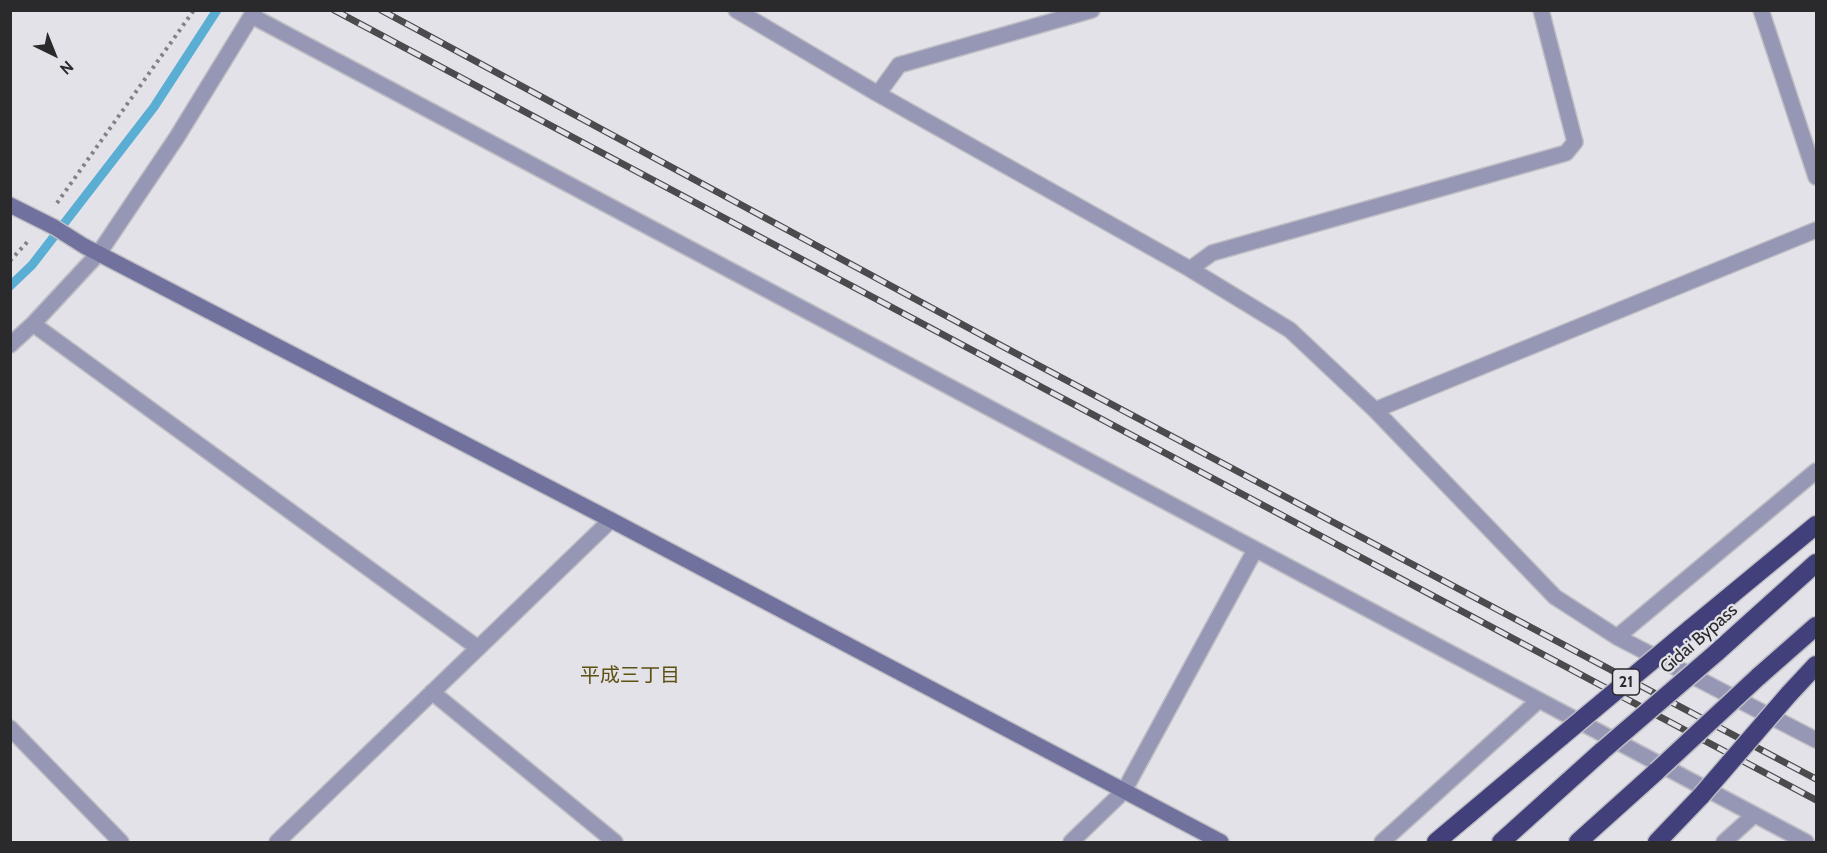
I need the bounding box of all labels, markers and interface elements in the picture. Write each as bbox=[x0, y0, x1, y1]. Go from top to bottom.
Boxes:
north arrow bbox=[24, 24, 84, 84]
text: N bbox=[56, 57, 77, 78]
street label: Gidai Bypass bbox=[1656, 600, 1742, 678]
district label: 平成三丁目 bbox=[580, 664, 680, 688]
road number: 21 bbox=[1612, 669, 1640, 695]

